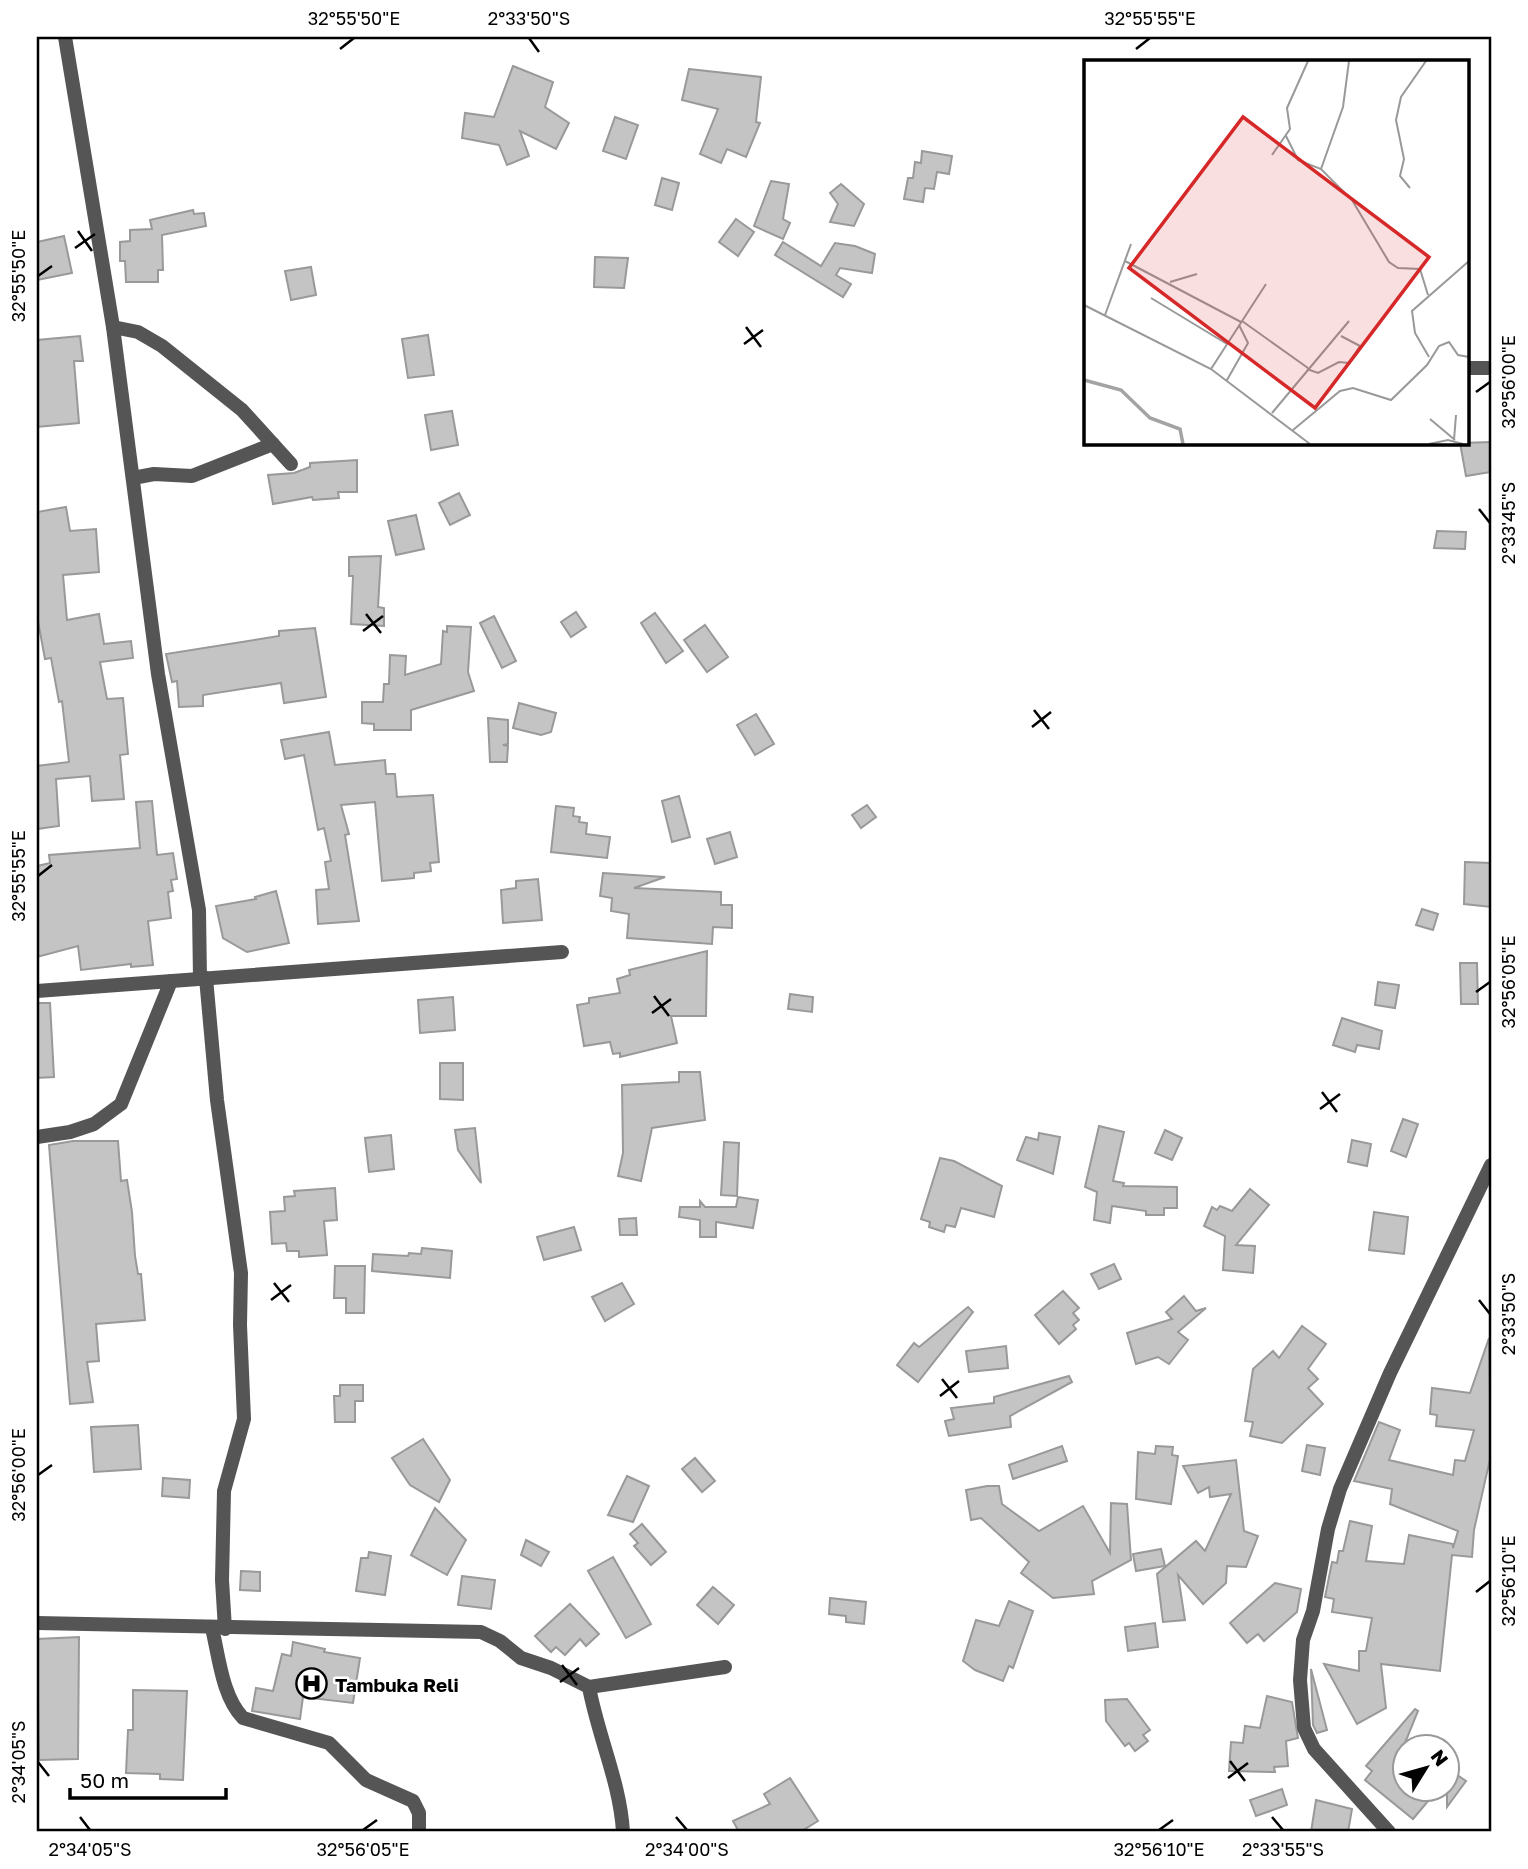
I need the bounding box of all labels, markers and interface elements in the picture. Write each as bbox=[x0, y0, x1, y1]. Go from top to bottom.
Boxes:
text: 32°55'50"E bbox=[308, 7, 400, 29]
text: 2°33'50"S bbox=[488, 7, 570, 29]
text: 32°55'55"E bbox=[1104, 7, 1196, 29]
inset map bbox=[1084, 60, 1468, 444]
text: 32°55'50"E bbox=[7, 230, 29, 322]
text: 32°56'00"E bbox=[1497, 335, 1519, 429]
text: 2°33'45"S bbox=[1497, 482, 1519, 564]
text: 32°55'55"E bbox=[7, 830, 29, 922]
text: 32°56'05"E bbox=[1497, 936, 1519, 1028]
text: 2°33'50"S bbox=[1497, 1273, 1519, 1355]
text: 32°56'00"E bbox=[7, 1428, 29, 1522]
text: 32°56'10"E bbox=[1497, 1535, 1519, 1627]
hospital icon: Tambuka Reli bbox=[295, 1667, 329, 1701]
place label: Tambuka Reli bbox=[335, 1673, 459, 1696]
text: 2°34'05"S bbox=[7, 1720, 29, 1804]
north arrow bbox=[1392, 1732, 1462, 1802]
text: N bbox=[1426, 1745, 1454, 1770]
scale bar bbox=[70, 1757, 226, 1801]
text: 50 m bbox=[80, 1767, 129, 1793]
text: 2°34'05"S bbox=[48, 1838, 132, 1860]
text: 32°56'05"E bbox=[317, 1838, 409, 1860]
text: 2°34'00"S bbox=[645, 1838, 729, 1860]
text: 32°56'10"E bbox=[1113, 1838, 1205, 1860]
text: 2°33'55"S bbox=[1242, 1838, 1324, 1860]

